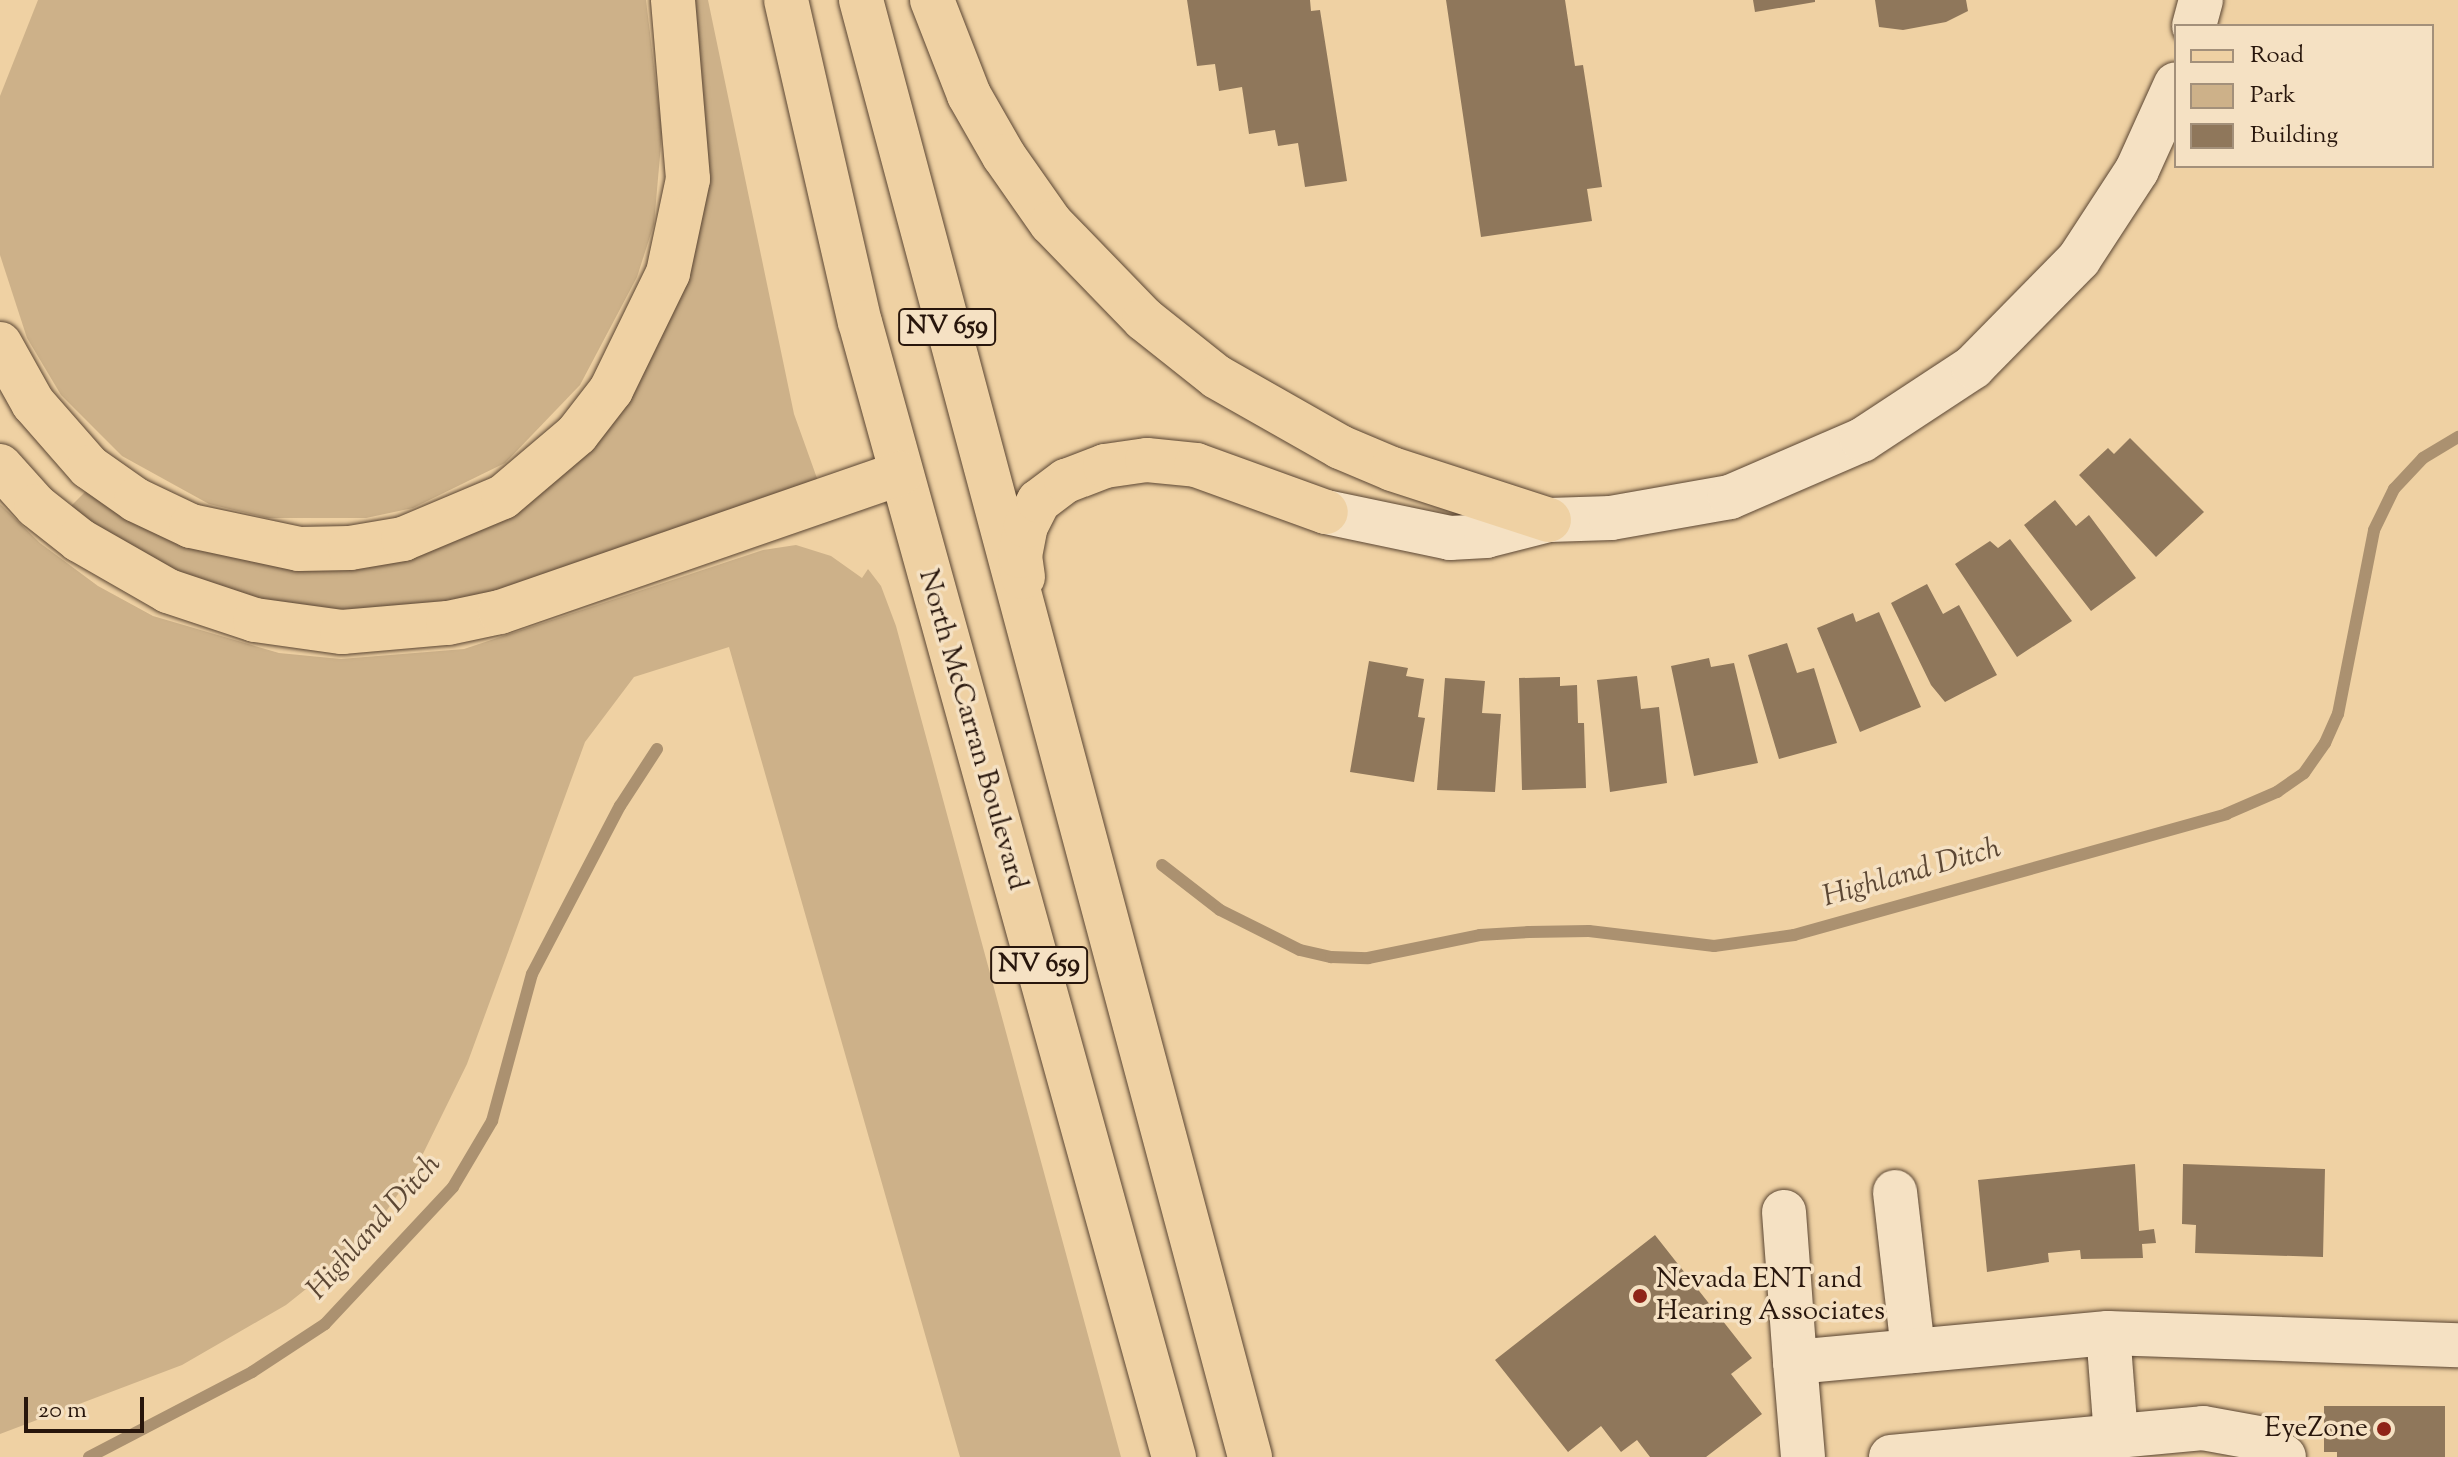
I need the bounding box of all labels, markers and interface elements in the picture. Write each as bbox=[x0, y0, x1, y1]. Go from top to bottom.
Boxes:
legend bbox=[2174, 24, 2434, 168]
text: Road bbox=[2250, 39, 2304, 73]
text: Park bbox=[2250, 79, 2296, 113]
text: Building bbox=[2250, 119, 2338, 153]
road number: NV 659 bbox=[897, 305, 997, 349]
street label: North McCarran Boulevard bbox=[910, 566, 1034, 894]
water label: Highland Ditch bbox=[1819, 831, 2005, 917]
road number: NV 659 bbox=[989, 943, 1089, 987]
water label: Highland Ditch bbox=[300, 1148, 450, 1308]
place label: Nevada ENT and Hearing Associates bbox=[1656, 1263, 1885, 1329]
marker: Nevada ENT and Hearing Associates bbox=[1631, 1287, 1649, 1305]
scale bar bbox=[28, 1381, 148, 1431]
text: 20 m bbox=[38, 1394, 87, 1428]
place label: EyeZone bbox=[2264, 1412, 2368, 1446]
marker: EyeZone bbox=[2375, 1420, 2393, 1438]

